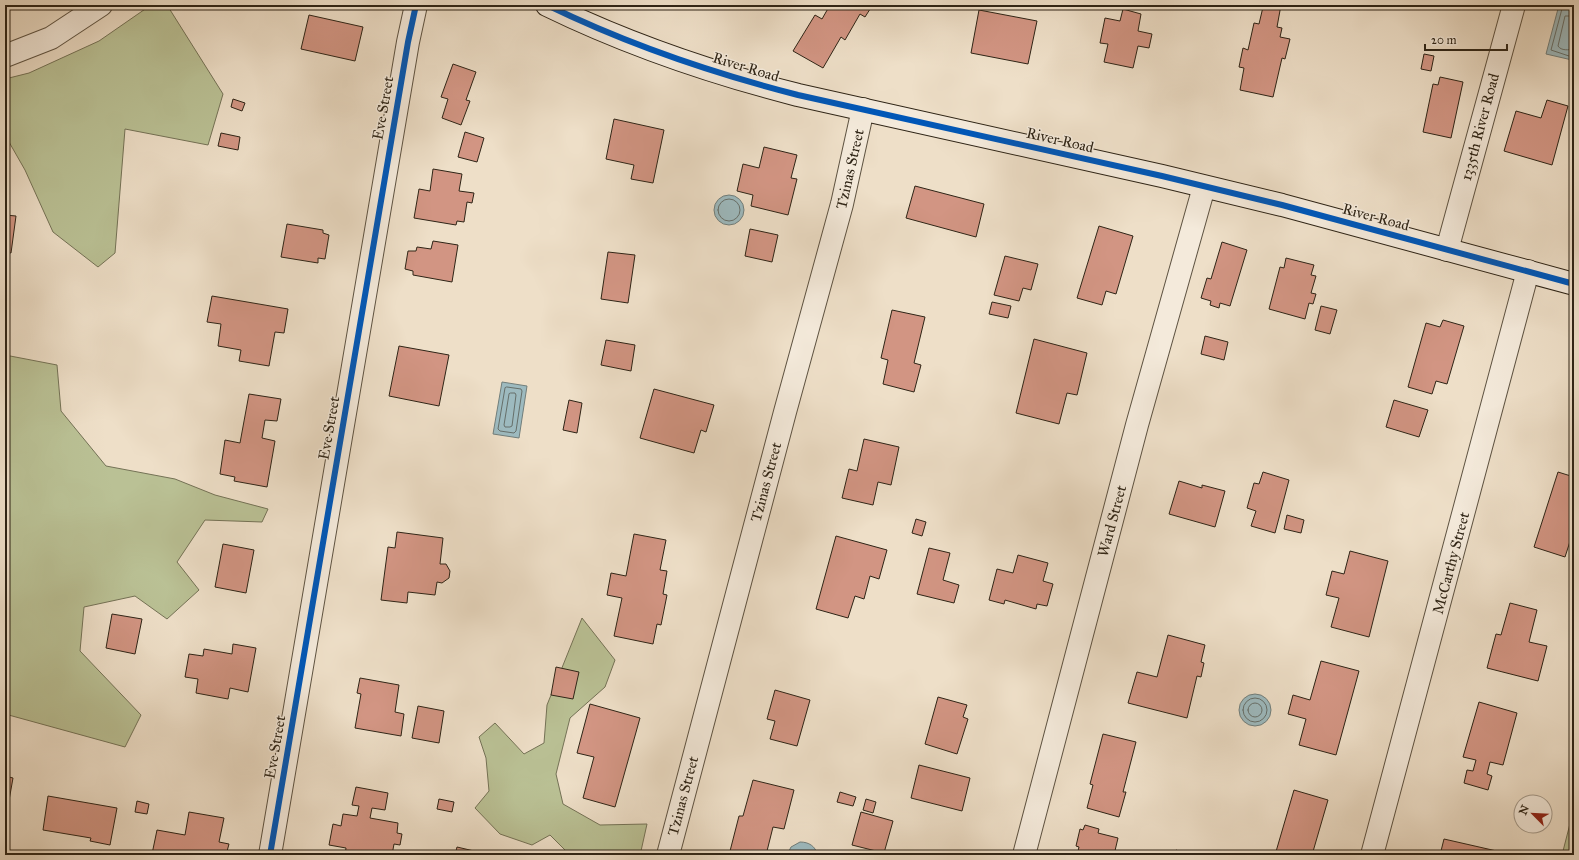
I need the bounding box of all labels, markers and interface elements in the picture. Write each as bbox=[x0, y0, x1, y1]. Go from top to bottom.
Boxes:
scale bar bbox=[1425, 26, 1507, 52]
text: 20 m bbox=[1431, 33, 1457, 47]
street label: River Road bbox=[711, 48, 782, 86]
street label: 1335th River Road bbox=[1457, 71, 1503, 183]
street label: Eve Street bbox=[369, 74, 398, 141]
street label: River Road bbox=[1025, 124, 1096, 157]
street label: Tzinas Street bbox=[832, 127, 868, 211]
street label: River Road bbox=[1341, 199, 1412, 235]
street label: Eve Street bbox=[315, 394, 344, 461]
street label: Tzinas Street bbox=[747, 440, 785, 524]
street label: Ward Street bbox=[1094, 483, 1130, 559]
street label: McCarthy Street bbox=[1429, 509, 1473, 616]
street label: Eve Street bbox=[261, 713, 290, 780]
street label: Tzinas Street bbox=[664, 754, 702, 838]
north arrow bbox=[1513, 794, 1553, 834]
text: N bbox=[1516, 803, 1532, 817]

